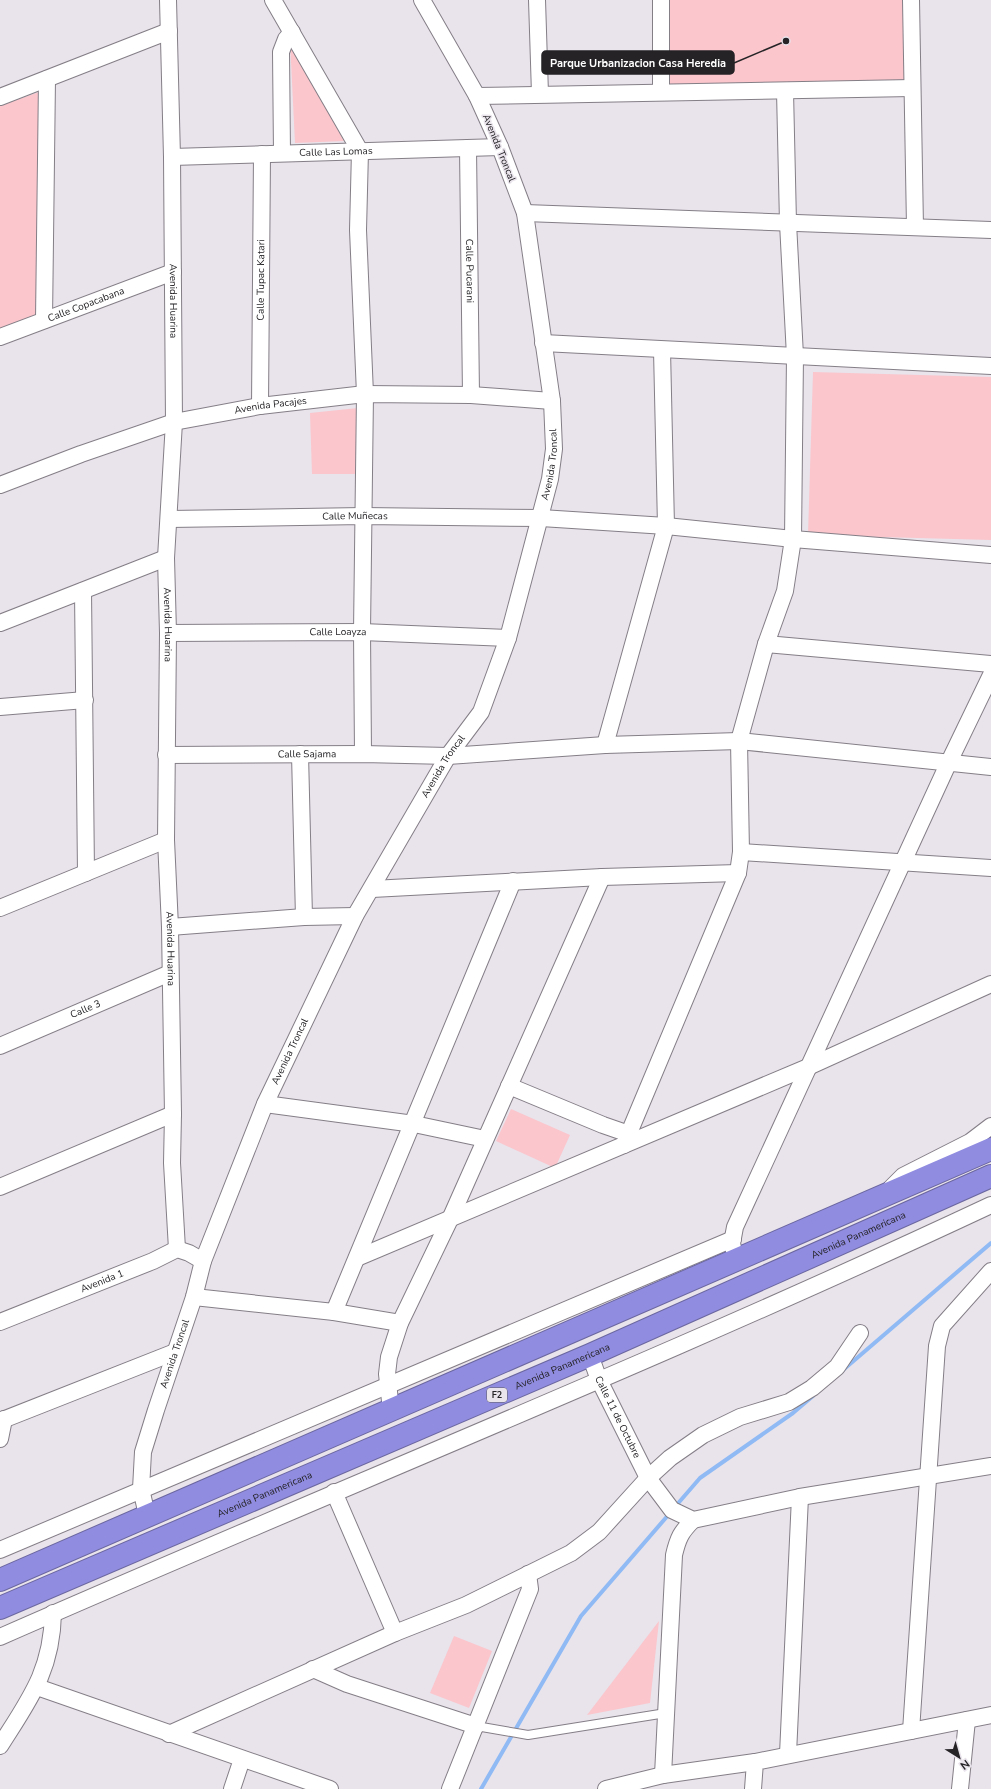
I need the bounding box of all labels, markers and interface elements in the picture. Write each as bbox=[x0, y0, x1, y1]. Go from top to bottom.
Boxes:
callout: Parque Urbanizacion Casa Heredia bbox=[542, 51, 734, 74]
text: Parque Urbanizacion Casa Heredia bbox=[550, 56, 726, 71]
street label: Avenida Troncal bbox=[479, 112, 519, 184]
street label: Calle Las Lomas bbox=[299, 144, 373, 160]
street label: Calle Tupac Katari bbox=[254, 239, 268, 321]
street label: Calle Pucarani bbox=[462, 239, 477, 303]
street label: Avenida Huarina bbox=[166, 264, 180, 338]
street label: Calle Copacabana bbox=[46, 284, 126, 325]
street label: Avenida Pacajes bbox=[233, 394, 308, 418]
street label: Avenida Troncal bbox=[538, 428, 561, 502]
street label: Calle Muñecas bbox=[322, 509, 388, 524]
street label: Avenida Huarina bbox=[160, 587, 175, 662]
street label: Calle Loayza bbox=[310, 625, 367, 639]
street label: Avenida Troncal bbox=[418, 732, 468, 800]
street label: Calle Sajama bbox=[278, 747, 336, 761]
street label: Avenida Huarina bbox=[162, 911, 178, 986]
street label: Calle 3 bbox=[68, 997, 103, 1022]
street label: Avenida Troncal bbox=[268, 1016, 312, 1087]
street label: Avenida Panamericana bbox=[809, 1208, 908, 1262]
street label: Avenida 1 bbox=[79, 1266, 126, 1296]
street label: Avenida Troncal bbox=[157, 1317, 193, 1390]
street label: Avenida Panamericana bbox=[513, 1340, 612, 1393]
street label: Calle 11 de Octubre bbox=[591, 1374, 644, 1461]
road number: F2 bbox=[487, 1388, 507, 1402]
street label: Avenida Panamericana bbox=[215, 1468, 314, 1521]
north arrow bbox=[939, 1737, 979, 1777]
text: N bbox=[957, 1756, 973, 1773]

